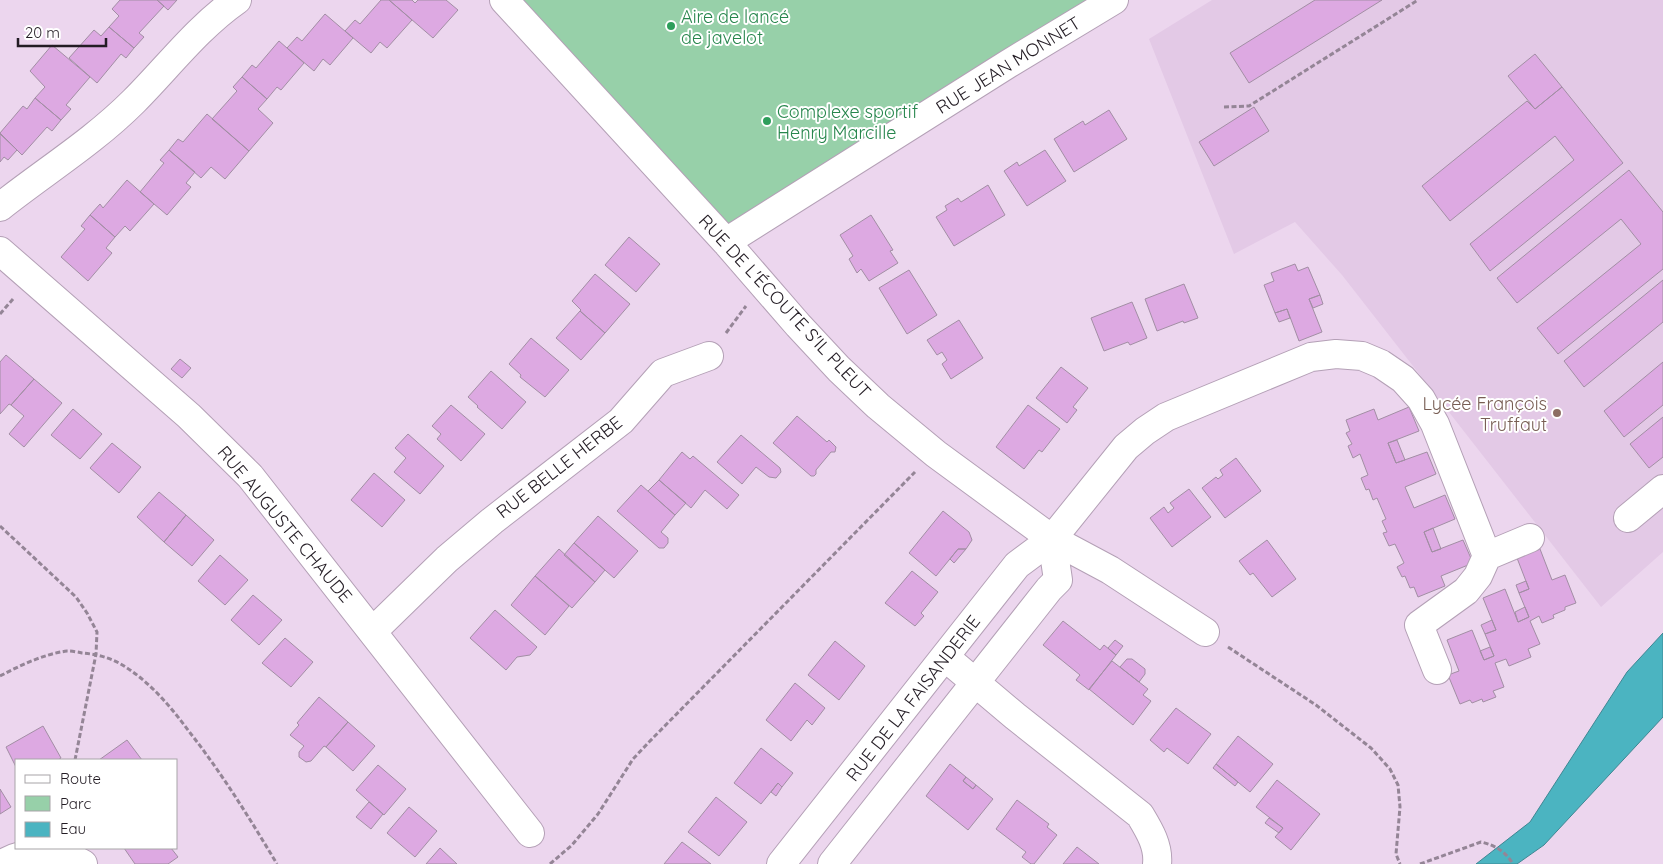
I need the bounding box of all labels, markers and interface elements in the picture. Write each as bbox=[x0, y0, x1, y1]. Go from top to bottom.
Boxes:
place label: Aire de lancé de javelot bbox=[681, 5, 789, 49]
street label: RUE JEAN MONNET bbox=[931, 11, 1085, 119]
scale bar bbox=[18, 15, 105, 47]
marker: Aire de lancé de javelot bbox=[665, 20, 677, 32]
text: 20 m bbox=[25, 23, 60, 42]
place label: Complexe sportif Henry Marcille bbox=[777, 100, 919, 144]
marker: Complexe sportif Henry Marcille bbox=[761, 115, 773, 127]
street label: RUE DE L'ÉCOUTE S'IL PLEUT bbox=[694, 209, 876, 403]
place label: Lycée François Truffaut bbox=[1423, 392, 1547, 436]
marker: Lycée François Truffaut bbox=[1551, 407, 1563, 419]
street label: RUE BELLE HERBE bbox=[491, 411, 627, 523]
street label: RUE AUGUSTE CHAUDE bbox=[213, 441, 357, 607]
street label: RUE DE LA FAISANDERIE bbox=[841, 610, 985, 786]
legend bbox=[15, 759, 178, 849]
text: Route bbox=[60, 769, 101, 788]
text: Parc bbox=[60, 794, 91, 813]
text: Eau bbox=[60, 819, 86, 838]

